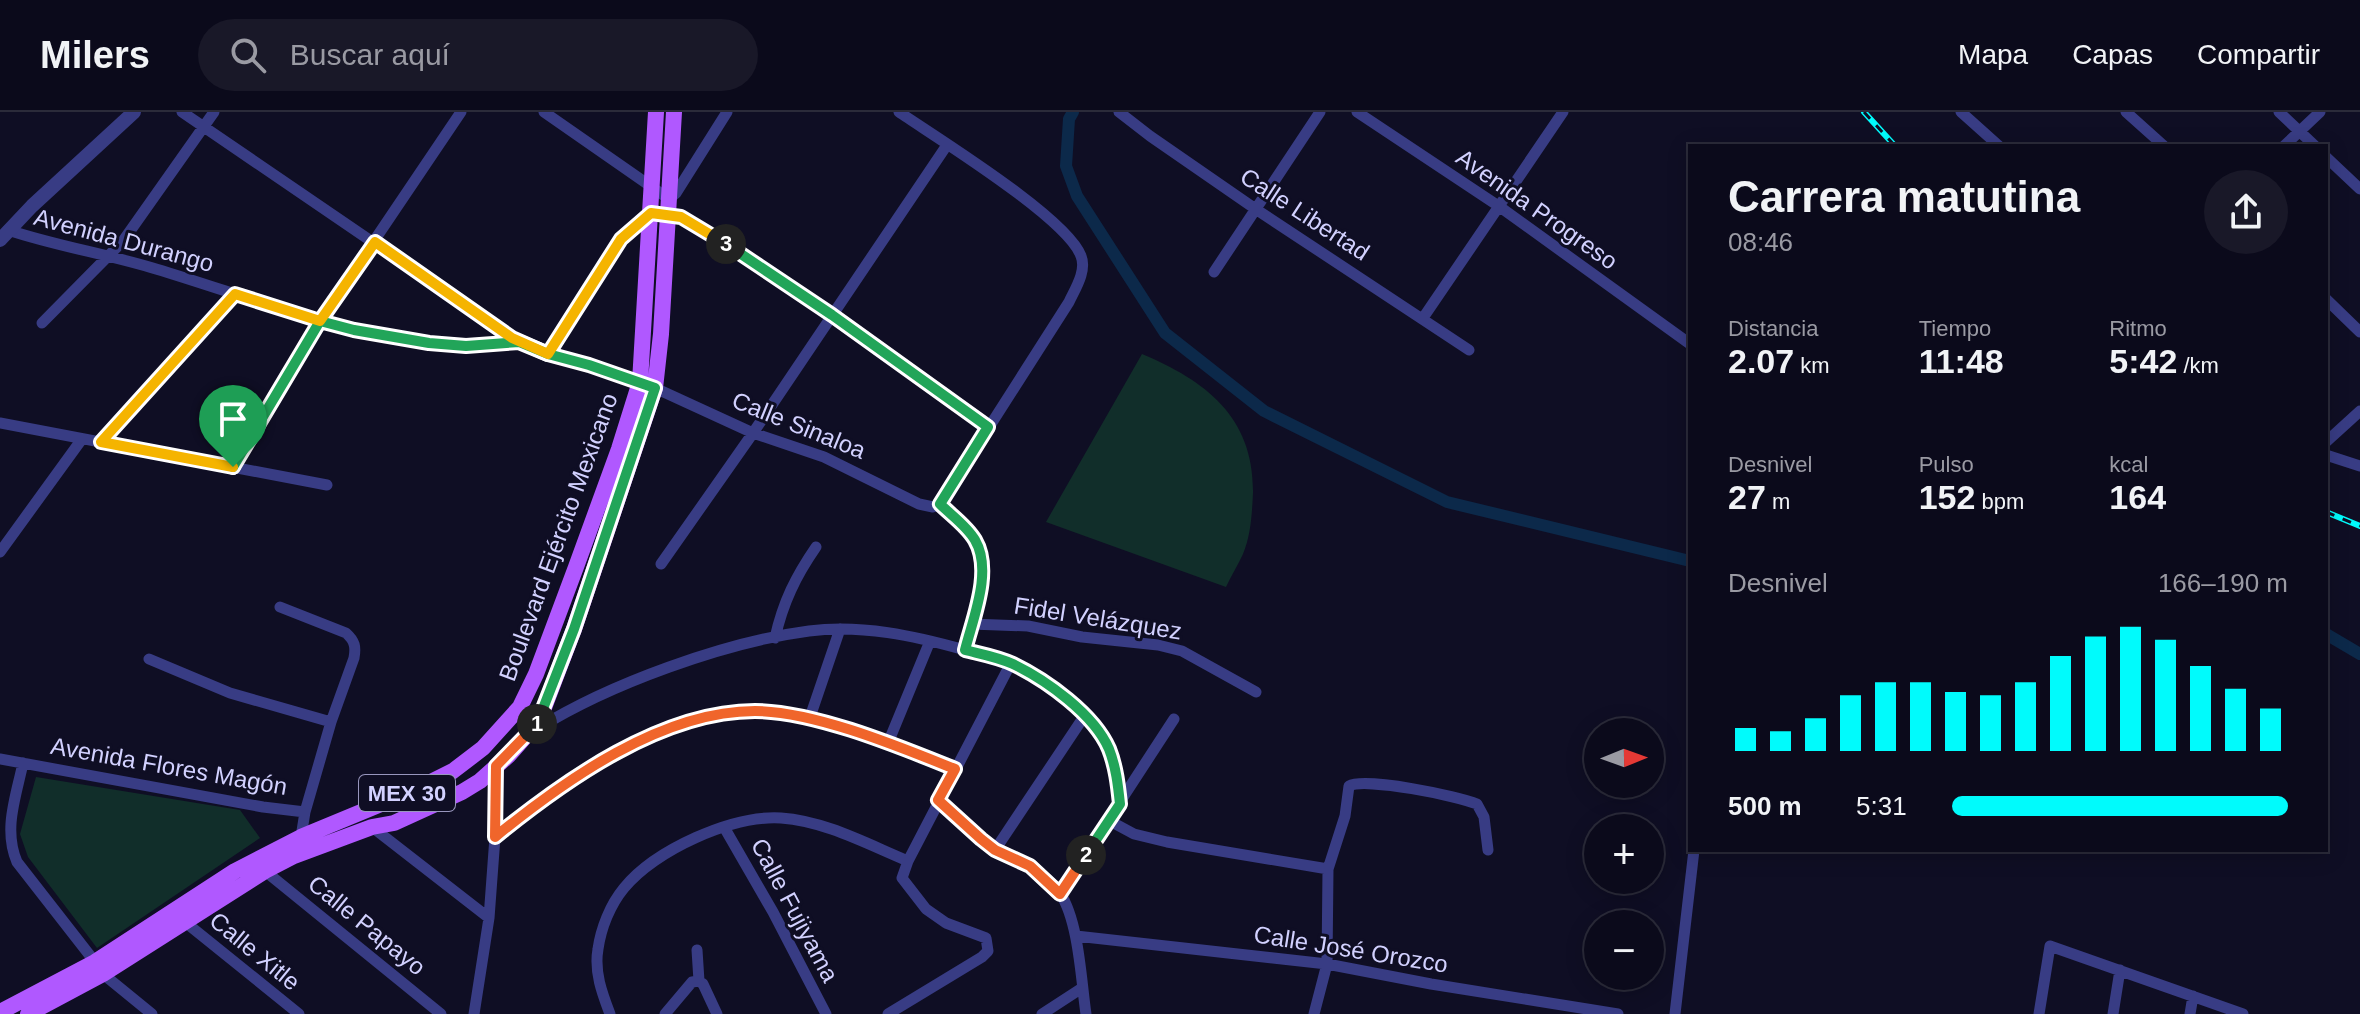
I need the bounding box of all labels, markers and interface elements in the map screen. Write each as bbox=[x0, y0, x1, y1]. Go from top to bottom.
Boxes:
search box bbox=[198, 19, 758, 91]
icon: search bbox=[226, 33, 270, 77]
text: Milers bbox=[40, 34, 150, 76]
text: Buscar aquí bbox=[290, 38, 450, 71]
text: Mapa bbox=[1958, 39, 2028, 70]
text: Capas bbox=[2072, 39, 2153, 70]
text: Compartir bbox=[2197, 39, 2320, 70]
street label: Avenida Progreso bbox=[1451, 143, 1623, 275]
street label: Calle Libertad bbox=[1236, 162, 1374, 266]
button: share bbox=[2204, 170, 2288, 254]
text: Carrera matutina bbox=[1728, 172, 2080, 221]
street label: Avenida Durango bbox=[31, 203, 217, 277]
pin: 3 bbox=[706, 224, 746, 264]
text: 08:46 bbox=[1728, 227, 1793, 257]
text: 3 bbox=[720, 231, 732, 256]
text: Distancia bbox=[1728, 316, 1818, 341]
text: Tiempo bbox=[1919, 316, 1991, 341]
text: Ritmo bbox=[2109, 316, 2167, 341]
text: 2.07 bbox=[1728, 342, 1794, 380]
text: 11:48 bbox=[1919, 342, 2004, 380]
text: 5:42 bbox=[2109, 342, 2177, 380]
text: km bbox=[1794, 353, 1830, 378]
text: /km bbox=[2177, 353, 2219, 378]
pin bbox=[199, 385, 267, 467]
street label: Calle Sinaloa bbox=[728, 386, 870, 464]
street label: Boulevard Ejército Mexicano bbox=[493, 389, 623, 685]
icon: arrive bbox=[211, 397, 255, 441]
text: Desnivel bbox=[1728, 452, 1812, 477]
text: Pulso bbox=[1919, 452, 1974, 477]
text: kcal bbox=[2109, 452, 2148, 477]
text: 27 bbox=[1728, 478, 1766, 516]
text: 152 bbox=[1919, 478, 1975, 516]
text: 164 bbox=[2109, 478, 2166, 516]
text: m bbox=[1766, 489, 1790, 514]
text: bpm bbox=[1975, 489, 2024, 514]
text: Desnivel bbox=[1728, 568, 1828, 598]
text: 166–190 m bbox=[2158, 568, 2288, 598]
street label: Fidel Velázquez bbox=[1012, 591, 1184, 645]
pin: 1 bbox=[517, 704, 557, 744]
text: 1 bbox=[531, 711, 543, 736]
north arrow bbox=[1584, 718, 1664, 798]
map controls bbox=[1584, 718, 1664, 990]
street label: Avenida Flores Magón bbox=[49, 732, 289, 800]
road number: MEX 30 bbox=[359, 775, 455, 811]
text: 500 m bbox=[1728, 791, 1802, 821]
text: 5:31 bbox=[1856, 791, 1907, 821]
button: + bbox=[1584, 814, 1664, 894]
street label: Calle Fujiyama bbox=[746, 834, 844, 987]
pin: 2 bbox=[1066, 835, 1106, 875]
text: 2 bbox=[1080, 842, 1092, 867]
street label: Calle Papayo bbox=[303, 870, 431, 980]
street label: Calle Xitle bbox=[205, 907, 305, 995]
button: − bbox=[1584, 910, 1664, 990]
street label: Calle José Orozco bbox=[1252, 920, 1450, 978]

